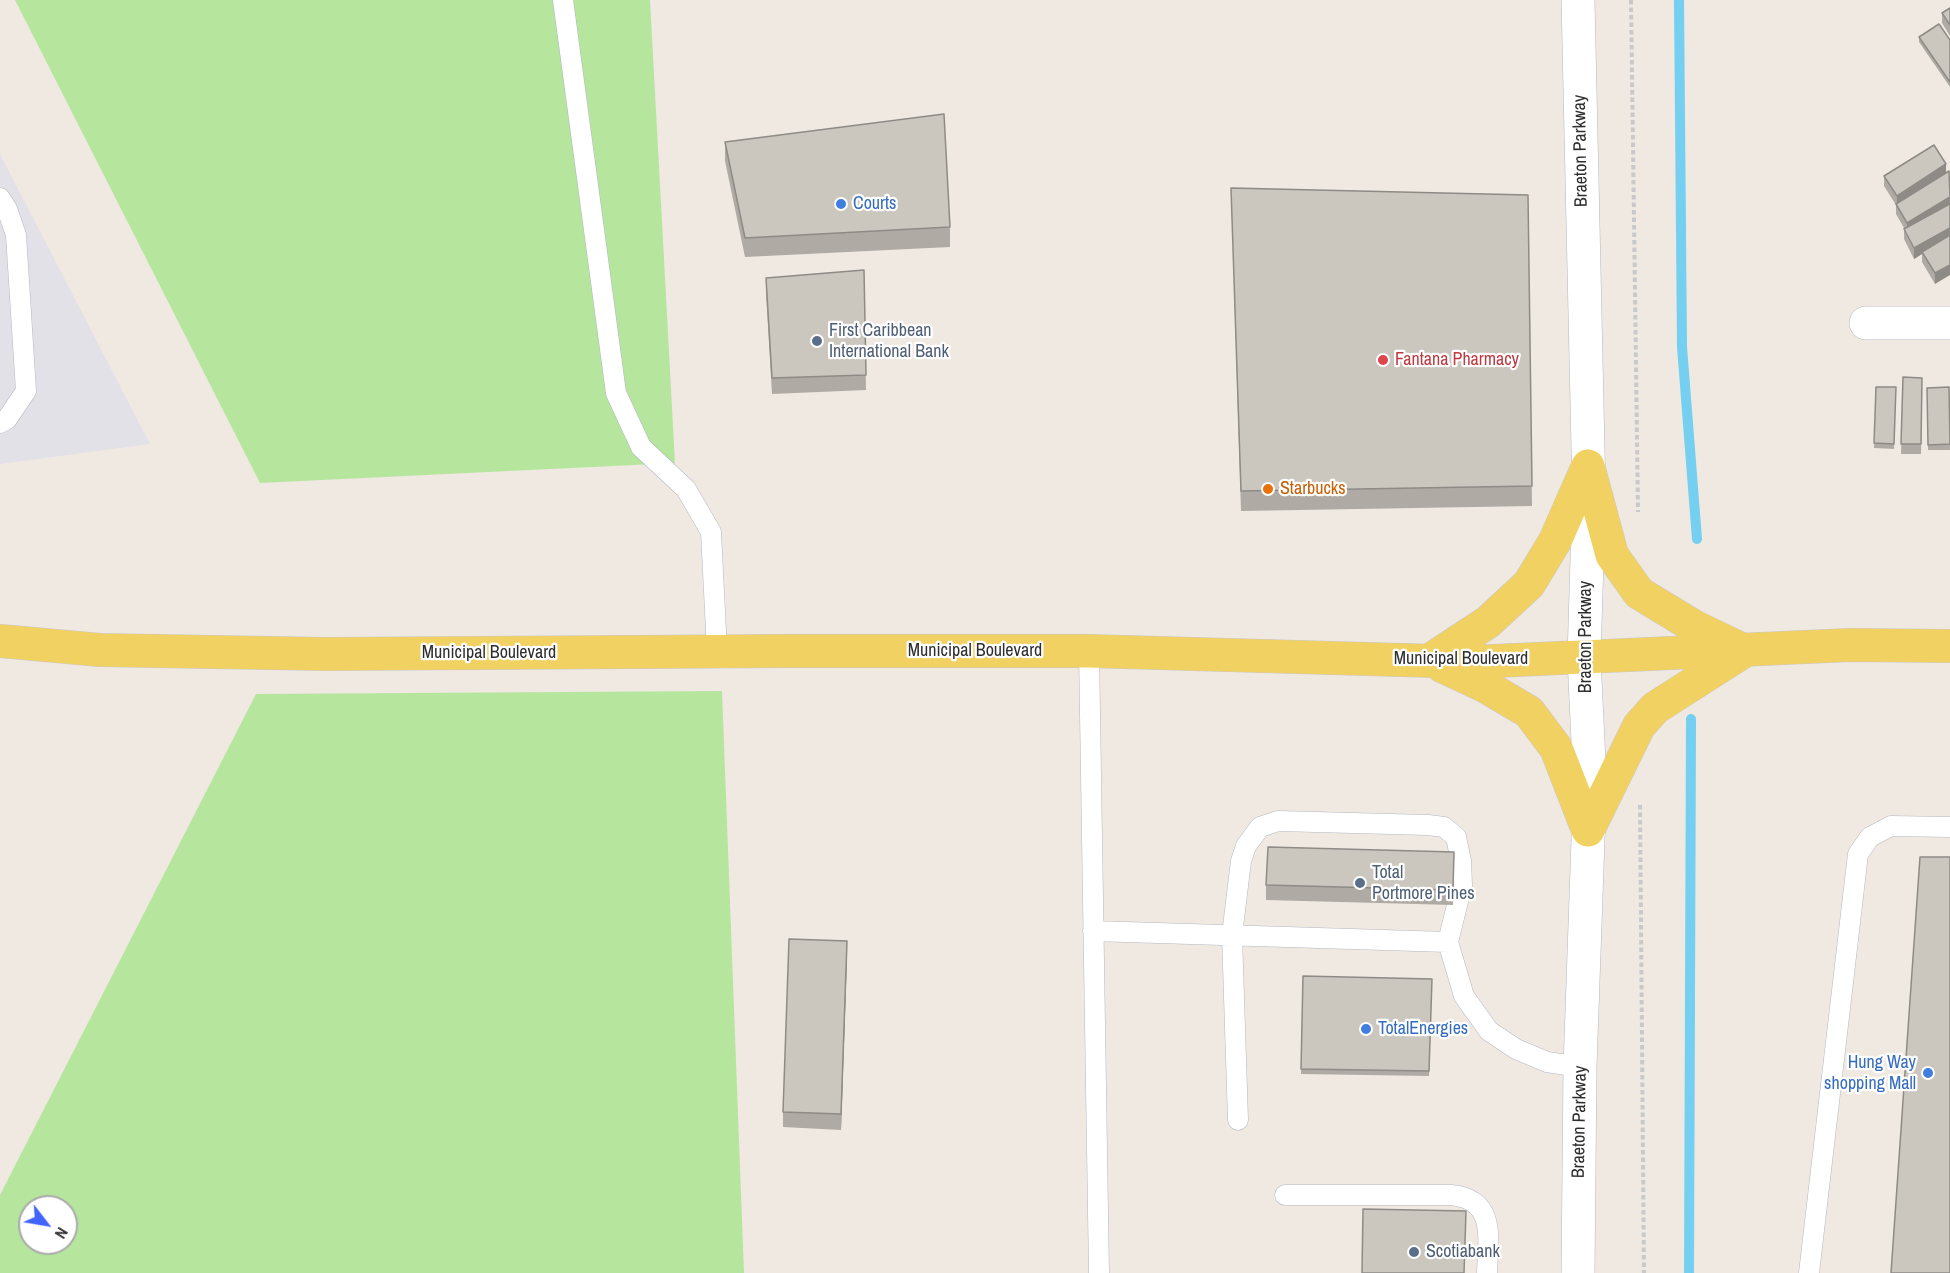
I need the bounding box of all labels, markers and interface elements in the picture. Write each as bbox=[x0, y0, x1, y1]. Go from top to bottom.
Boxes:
street label: Braeton Parkway bbox=[1569, 95, 1593, 207]
place label: Courts bbox=[853, 193, 896, 215]
marker: Courts bbox=[834, 197, 848, 211]
place label: First Caribbean International Bank bbox=[829, 320, 949, 362]
marker: First Caribbean International Bank bbox=[810, 334, 824, 348]
place label: Fantana Pharmacy bbox=[1395, 349, 1519, 371]
marker: Fantana Pharmacy bbox=[1376, 353, 1390, 367]
place label: Starbucks bbox=[1280, 478, 1346, 500]
marker: Starbucks bbox=[1261, 482, 1275, 496]
street label: Braeton Parkway bbox=[1575, 581, 1597, 693]
street label: Municipal Boulevard bbox=[908, 640, 1042, 662]
street label: Municipal Boulevard bbox=[422, 642, 556, 664]
street label: Municipal Boulevard bbox=[1394, 648, 1528, 670]
place label: Total Portmore Pines bbox=[1372, 862, 1475, 904]
marker: Total Portmore Pines bbox=[1353, 876, 1367, 890]
place label: TotalEnergies bbox=[1378, 1018, 1468, 1040]
marker: TotalEnergies bbox=[1359, 1022, 1373, 1036]
place label: Hung Way shopping Mall bbox=[1824, 1052, 1916, 1094]
street label: Braeton Parkway bbox=[1568, 1066, 1592, 1178]
marker: Hung Way shopping Mall bbox=[1921, 1066, 1935, 1080]
north arrow bbox=[18, 1195, 78, 1255]
text: N bbox=[50, 1224, 74, 1243]
place label: Scotiabank bbox=[1426, 1241, 1500, 1263]
marker: Scotiabank bbox=[1407, 1245, 1421, 1259]

